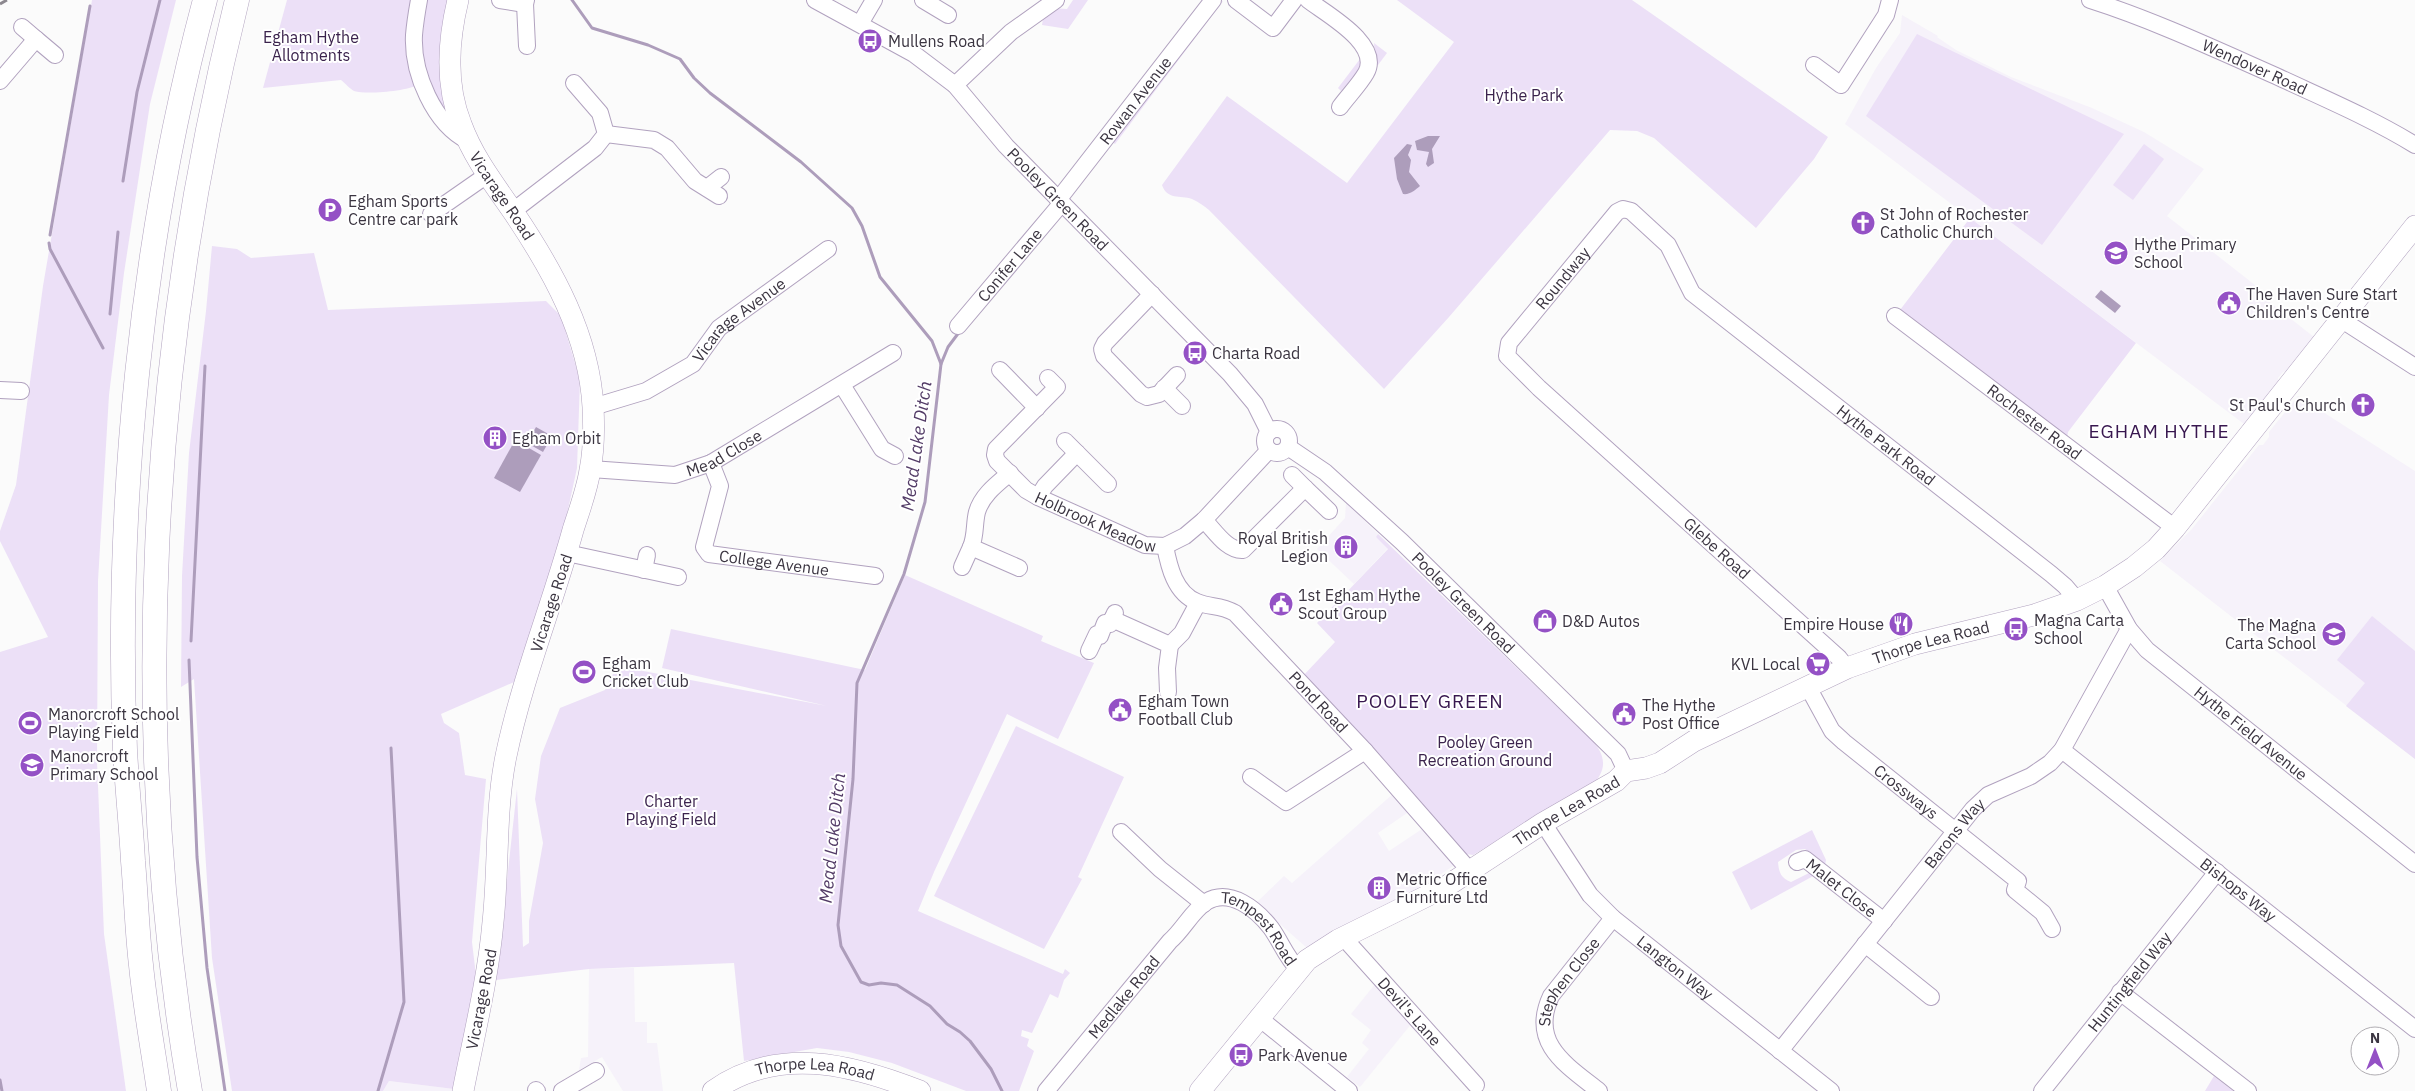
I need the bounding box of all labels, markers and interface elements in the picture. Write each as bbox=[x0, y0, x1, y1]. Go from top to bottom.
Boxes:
park label: Egham Hythe Allotments bbox=[263, 27, 359, 65]
bus stop icon: Mullens Road bbox=[857, 28, 883, 54]
place label: Mullens Road bbox=[888, 31, 985, 51]
street label: Wendover Road bbox=[2199, 35, 2311, 99]
street label: Rowan Avenue bbox=[1095, 52, 1176, 148]
park label: Hythe Park bbox=[1485, 85, 1564, 105]
street label: Pooley Green Road bbox=[1003, 143, 1113, 255]
street label: Vicarage Road bbox=[466, 148, 539, 244]
place label: Egham Sports Centre car park bbox=[348, 191, 459, 229]
parking icon: Egham Sports Centre car park bbox=[317, 197, 343, 223]
place label: St John of Rochester Catholic Church bbox=[1880, 204, 2028, 242]
church icon: St John of Rochester Catholic Church bbox=[1850, 210, 1876, 236]
street label: Conifer Lane bbox=[973, 224, 1046, 306]
place label: Hythe Primary School bbox=[2134, 234, 2237, 272]
school or university icon: Hythe Primary School bbox=[2103, 240, 2129, 266]
street label: Roundway bbox=[1531, 243, 1594, 313]
street label: Vicarage Avenue bbox=[688, 273, 789, 366]
place label: The Haven Sure Start Children's Centre bbox=[2246, 284, 2398, 322]
public building icon: The Haven Sure Start Children's Centre bbox=[2216, 290, 2242, 316]
bus stop icon: Charta Road bbox=[1182, 340, 1208, 366]
place label: Charta Road bbox=[1212, 343, 1300, 363]
street label: Rochester Road bbox=[1983, 379, 2086, 464]
water label: Mead Lake Ditch bbox=[895, 380, 937, 512]
church icon: St Paul's Church bbox=[2350, 392, 2376, 418]
place label: St Paul's Church bbox=[2229, 395, 2346, 415]
street label: Hythe Park Road bbox=[1833, 400, 1939, 490]
district label: EGHAM HYTHE bbox=[2089, 419, 2229, 443]
building icon: Egham Orbit bbox=[482, 425, 508, 451]
street label: Mead Close bbox=[683, 425, 766, 481]
place label: Egham Orbit bbox=[512, 428, 601, 448]
street label: Holbrook Meadow bbox=[1032, 487, 1157, 556]
street label: Glebe Road bbox=[1680, 513, 1754, 583]
place label: Royal British Legion bbox=[1238, 528, 1328, 566]
building icon: Royal British Legion bbox=[1333, 534, 1359, 560]
street label: College Avenue bbox=[718, 545, 830, 580]
street label: Pooley Green Road bbox=[1408, 548, 1519, 657]
street label: Vicarage Road bbox=[526, 551, 576, 655]
place label: 1st Egham Hythe Scout Group bbox=[1298, 585, 1421, 623]
public building icon: 1st Egham Hythe Scout Group bbox=[1268, 591, 1294, 617]
shop icon: D&D Autos bbox=[1532, 608, 1558, 634]
place label: Magna Carta School bbox=[2034, 610, 2124, 648]
place label: D&D Autos bbox=[1562, 611, 1640, 631]
restaurant icon: Empire House bbox=[1888, 611, 1914, 637]
place label: Empire House bbox=[1783, 614, 1884, 634]
place label: The Magna Carta School bbox=[2225, 615, 2316, 653]
street label: Thorpe Lea Road bbox=[1870, 616, 1991, 668]
bus stop icon: Magna Carta School bbox=[2003, 616, 2029, 642]
school or university icon: The Magna Carta School bbox=[2321, 621, 2347, 647]
supermarket icon: KVL Local bbox=[1805, 651, 1831, 677]
place label: Egham Cricket Club bbox=[602, 653, 689, 691]
place label: KVL Local bbox=[1731, 654, 1800, 674]
sports icon: Egham Cricket Club bbox=[571, 659, 597, 685]
street label: Pond Road bbox=[1285, 667, 1352, 737]
street label: Hythe Field Avenue bbox=[2190, 682, 2312, 784]
district label: POOLEY GREEN bbox=[1356, 689, 1504, 713]
place label: Egham Town Football Club bbox=[1138, 691, 1233, 729]
place label: The Hythe Post Office bbox=[1642, 695, 1720, 733]
public building icon: Egham Town Football Club bbox=[1107, 697, 1133, 723]
public building icon: The Hythe Post Office bbox=[1611, 701, 1637, 727]
place label: Manorcroft School Playing Field bbox=[48, 704, 179, 742]
sports icon: Manorcroft School Playing Field bbox=[17, 710, 43, 736]
park label: Pooley Green Recreation Ground bbox=[1418, 732, 1552, 770]
place label: Manorcroft Primary School bbox=[50, 746, 158, 784]
school or university icon: Manorcroft Primary School bbox=[19, 752, 45, 778]
street label: Crossways bbox=[1870, 760, 1942, 823]
street label: Thorpe Lea Road bbox=[1509, 771, 1623, 850]
water label: Mead Lake Ditch bbox=[814, 772, 850, 904]
park label: Charter Playing Field bbox=[625, 791, 717, 829]
street label: Barons Way bbox=[1920, 794, 1989, 872]
street label: Bishops Way bbox=[2196, 853, 2281, 926]
street label: Malet Close bbox=[1802, 854, 1881, 922]
place label: Metric Office Furniture Ltd bbox=[1396, 869, 1488, 907]
building icon: Metric Office Furniture Ltd bbox=[1366, 875, 1392, 901]
street label: Tempest Road bbox=[1220, 887, 1301, 969]
street label: Huntingfield Way bbox=[2083, 928, 2175, 1036]
street label: Langton Way bbox=[1633, 931, 1718, 1004]
street label: Stephen Close bbox=[1534, 933, 1604, 1026]
street label: Vicarage Road bbox=[461, 947, 501, 1051]
street label: Medlake Road bbox=[1084, 951, 1164, 1042]
street label: Devil's Lane bbox=[1374, 973, 1446, 1050]
north arrow bbox=[2350, 1026, 2400, 1076]
text: N bbox=[2370, 1029, 2380, 1047]
bus stop icon: Park Avenue bbox=[1228, 1042, 1254, 1068]
place label: Park Avenue bbox=[1258, 1045, 1348, 1065]
street label: Thorpe Lea Road bbox=[753, 1053, 877, 1085]

